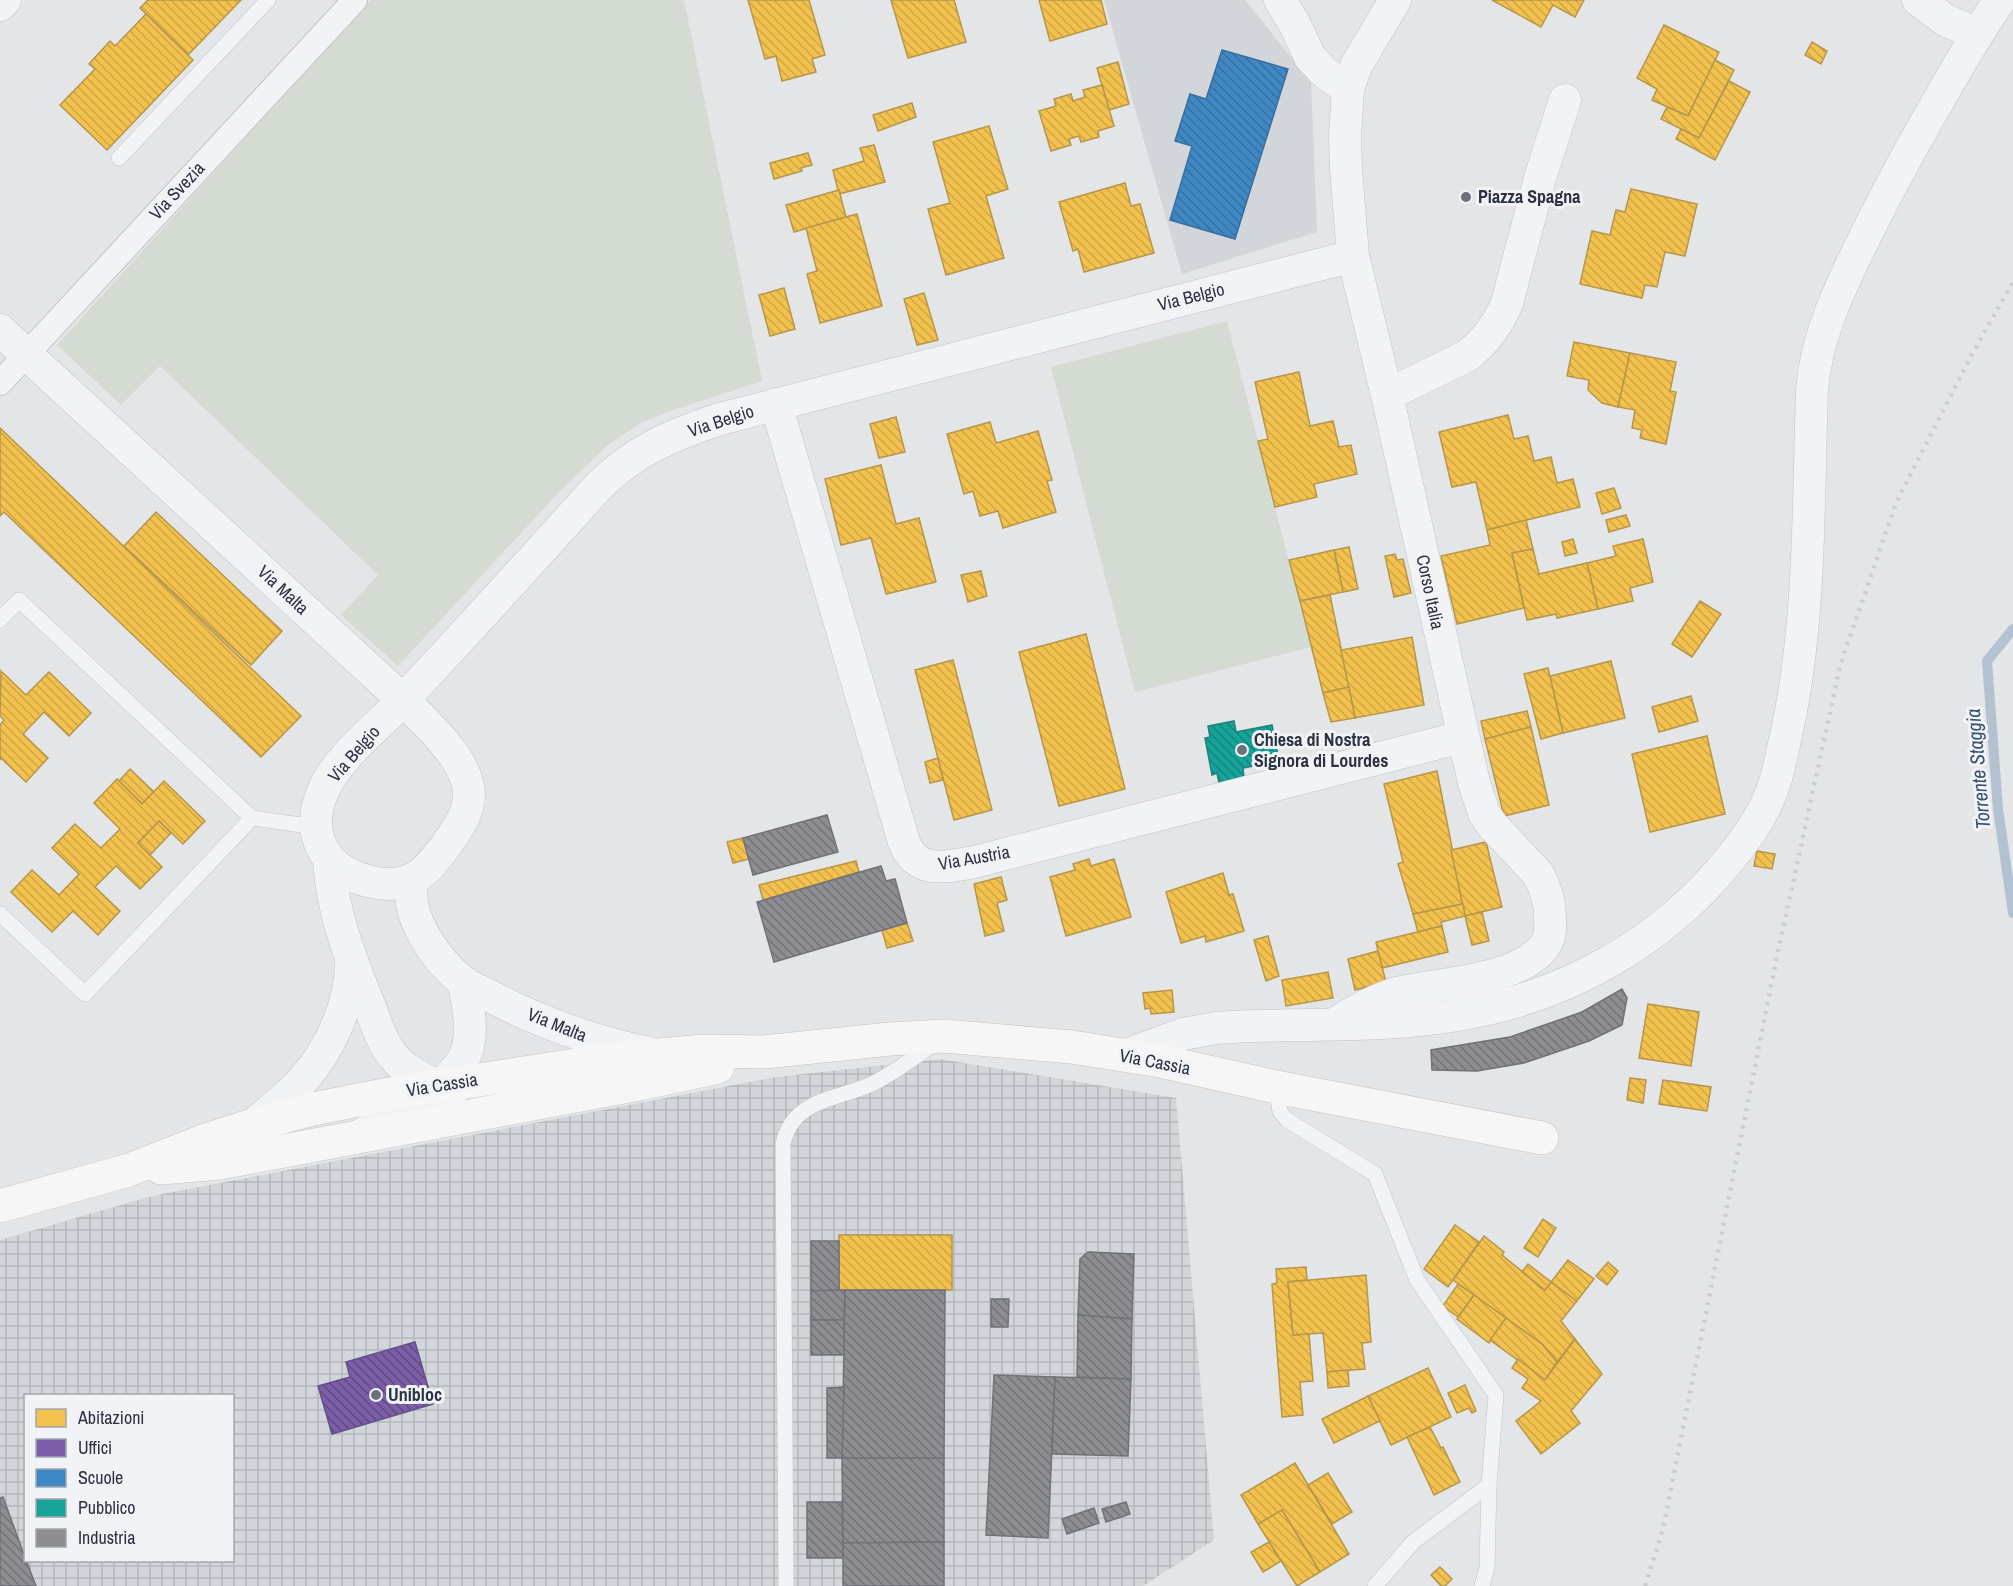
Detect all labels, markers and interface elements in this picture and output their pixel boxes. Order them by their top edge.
street label: Via Svezia [143,156,210,225]
place label: Piazza Spagna [1478,184,1581,209]
marker: Piazza Spagna [1459,190,1473,204]
street label: Via Belgio [1155,276,1227,317]
street label: Via Belgio [685,398,757,443]
street label: Corso Italia [1410,552,1451,631]
street label: Via Malta [252,559,315,620]
water label: Torrente Staggia [1959,708,1996,830]
street label: Via Belgio [322,720,385,787]
place label: Chiesa di Nostra Signora di Lourdes [1254,727,1389,773]
marker: Chiesa di Nostra Signora di Lourdes [1235,743,1249,757]
street label: Via Austria [936,839,1012,876]
street label: Via Malta [524,1001,591,1048]
street label: Via Cassia [1117,1042,1193,1081]
street label: Via Cassia [404,1067,479,1102]
place label: Unibloc [388,1382,442,1407]
marker: Unibloc [369,1388,383,1402]
legend [24,1394,234,1562]
text: Abitazioni [77,1405,144,1430]
text: Uffici [78,1435,112,1460]
text: Scuole [78,1465,123,1490]
text: Pubblico [78,1495,135,1520]
text: Industria [78,1525,135,1550]

